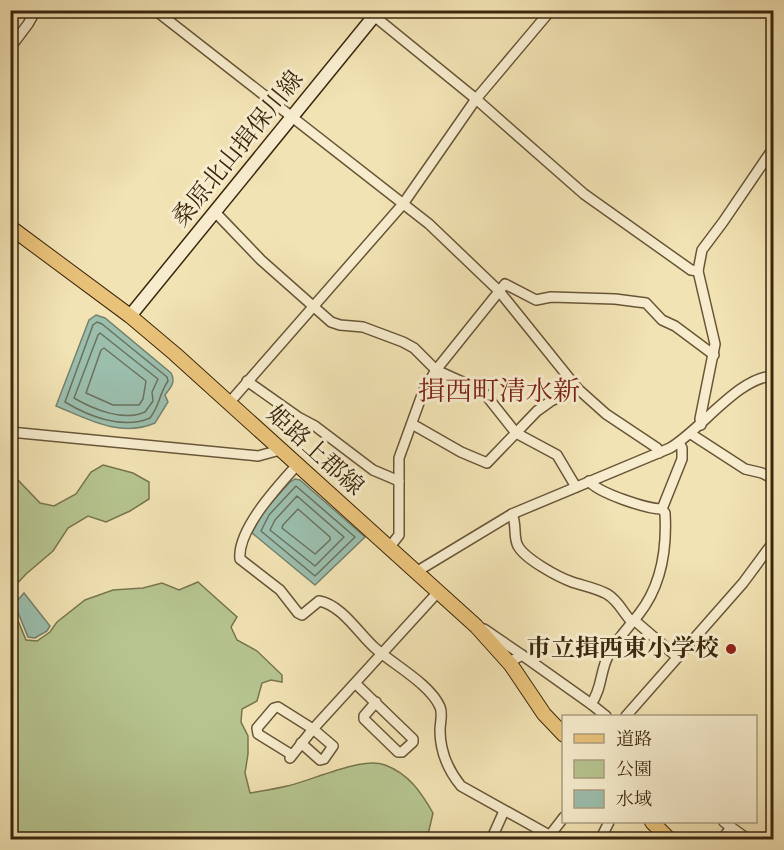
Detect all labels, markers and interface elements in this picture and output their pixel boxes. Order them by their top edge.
street label: 桑原北山揖保川線 [166,65,310,233]
district label: 揖西町清水新 [418,375,580,409]
street label: 姫路上郡線 [260,400,370,502]
place label: 市立揖西東小学校 [527,634,719,664]
marker: 市立揖西東小学校 [724,642,738,656]
legend [562,715,757,823]
text: 道路 [616,729,652,751]
text: 公園 [616,759,652,781]
text: 水域 [616,789,652,811]

